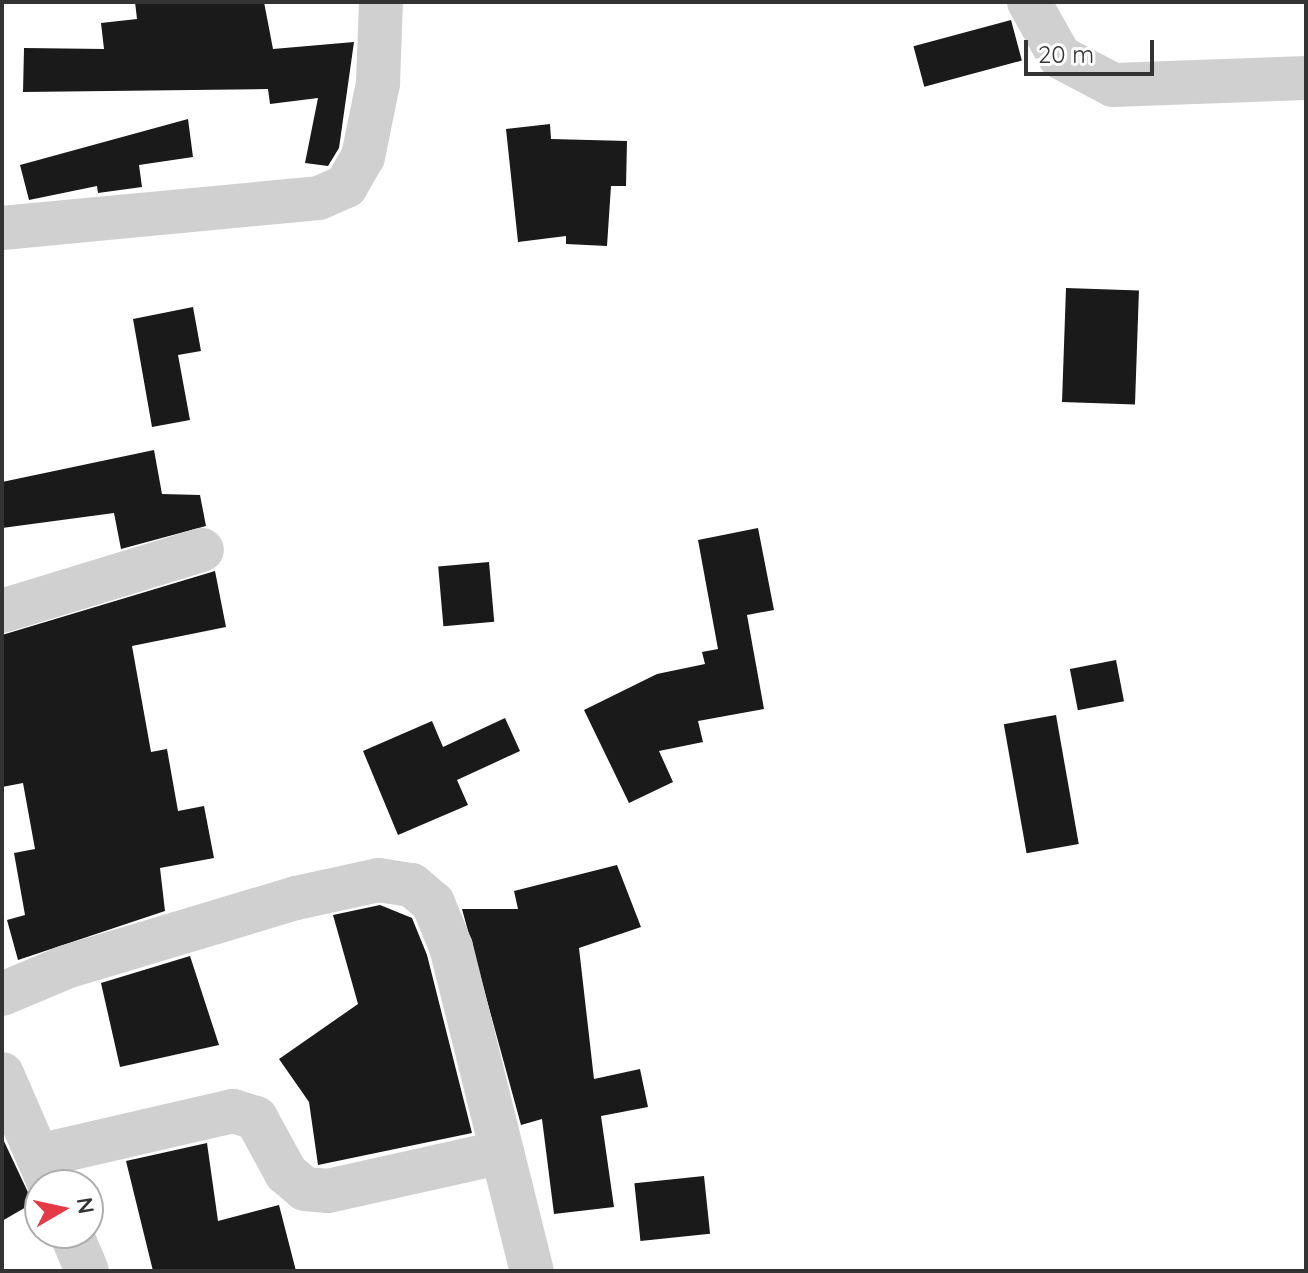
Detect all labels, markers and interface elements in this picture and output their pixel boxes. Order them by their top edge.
scale bar [1028,24,1158,74]
text: 20 m [1038,39,1094,69]
north arrow [24,1169,104,1249]
text: N [71,1195,101,1216]

